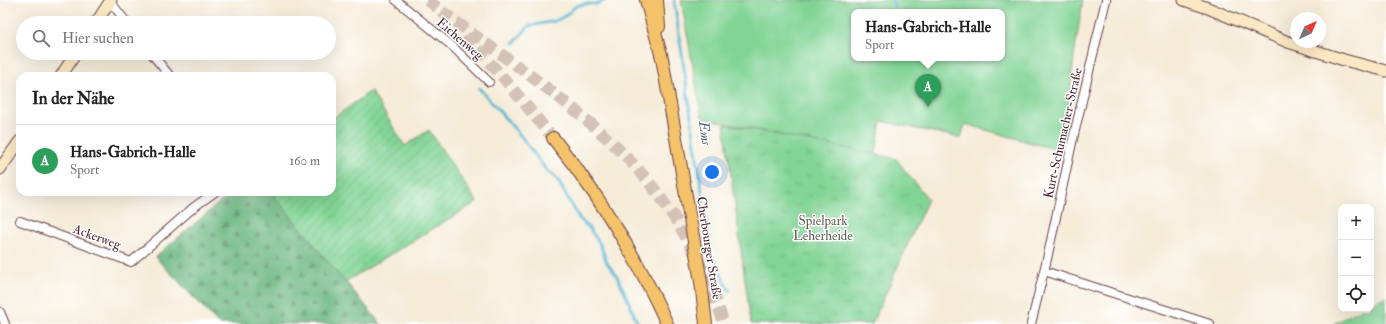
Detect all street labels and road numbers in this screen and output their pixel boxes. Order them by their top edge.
street label: Eichenweg [433,14,487,64]
street label: Kurt-Schumacher-Straße [1040,66,1086,200]
street label: Cherbourger Straße [693,195,725,301]
street label: Ackerweg [70,221,124,253]

